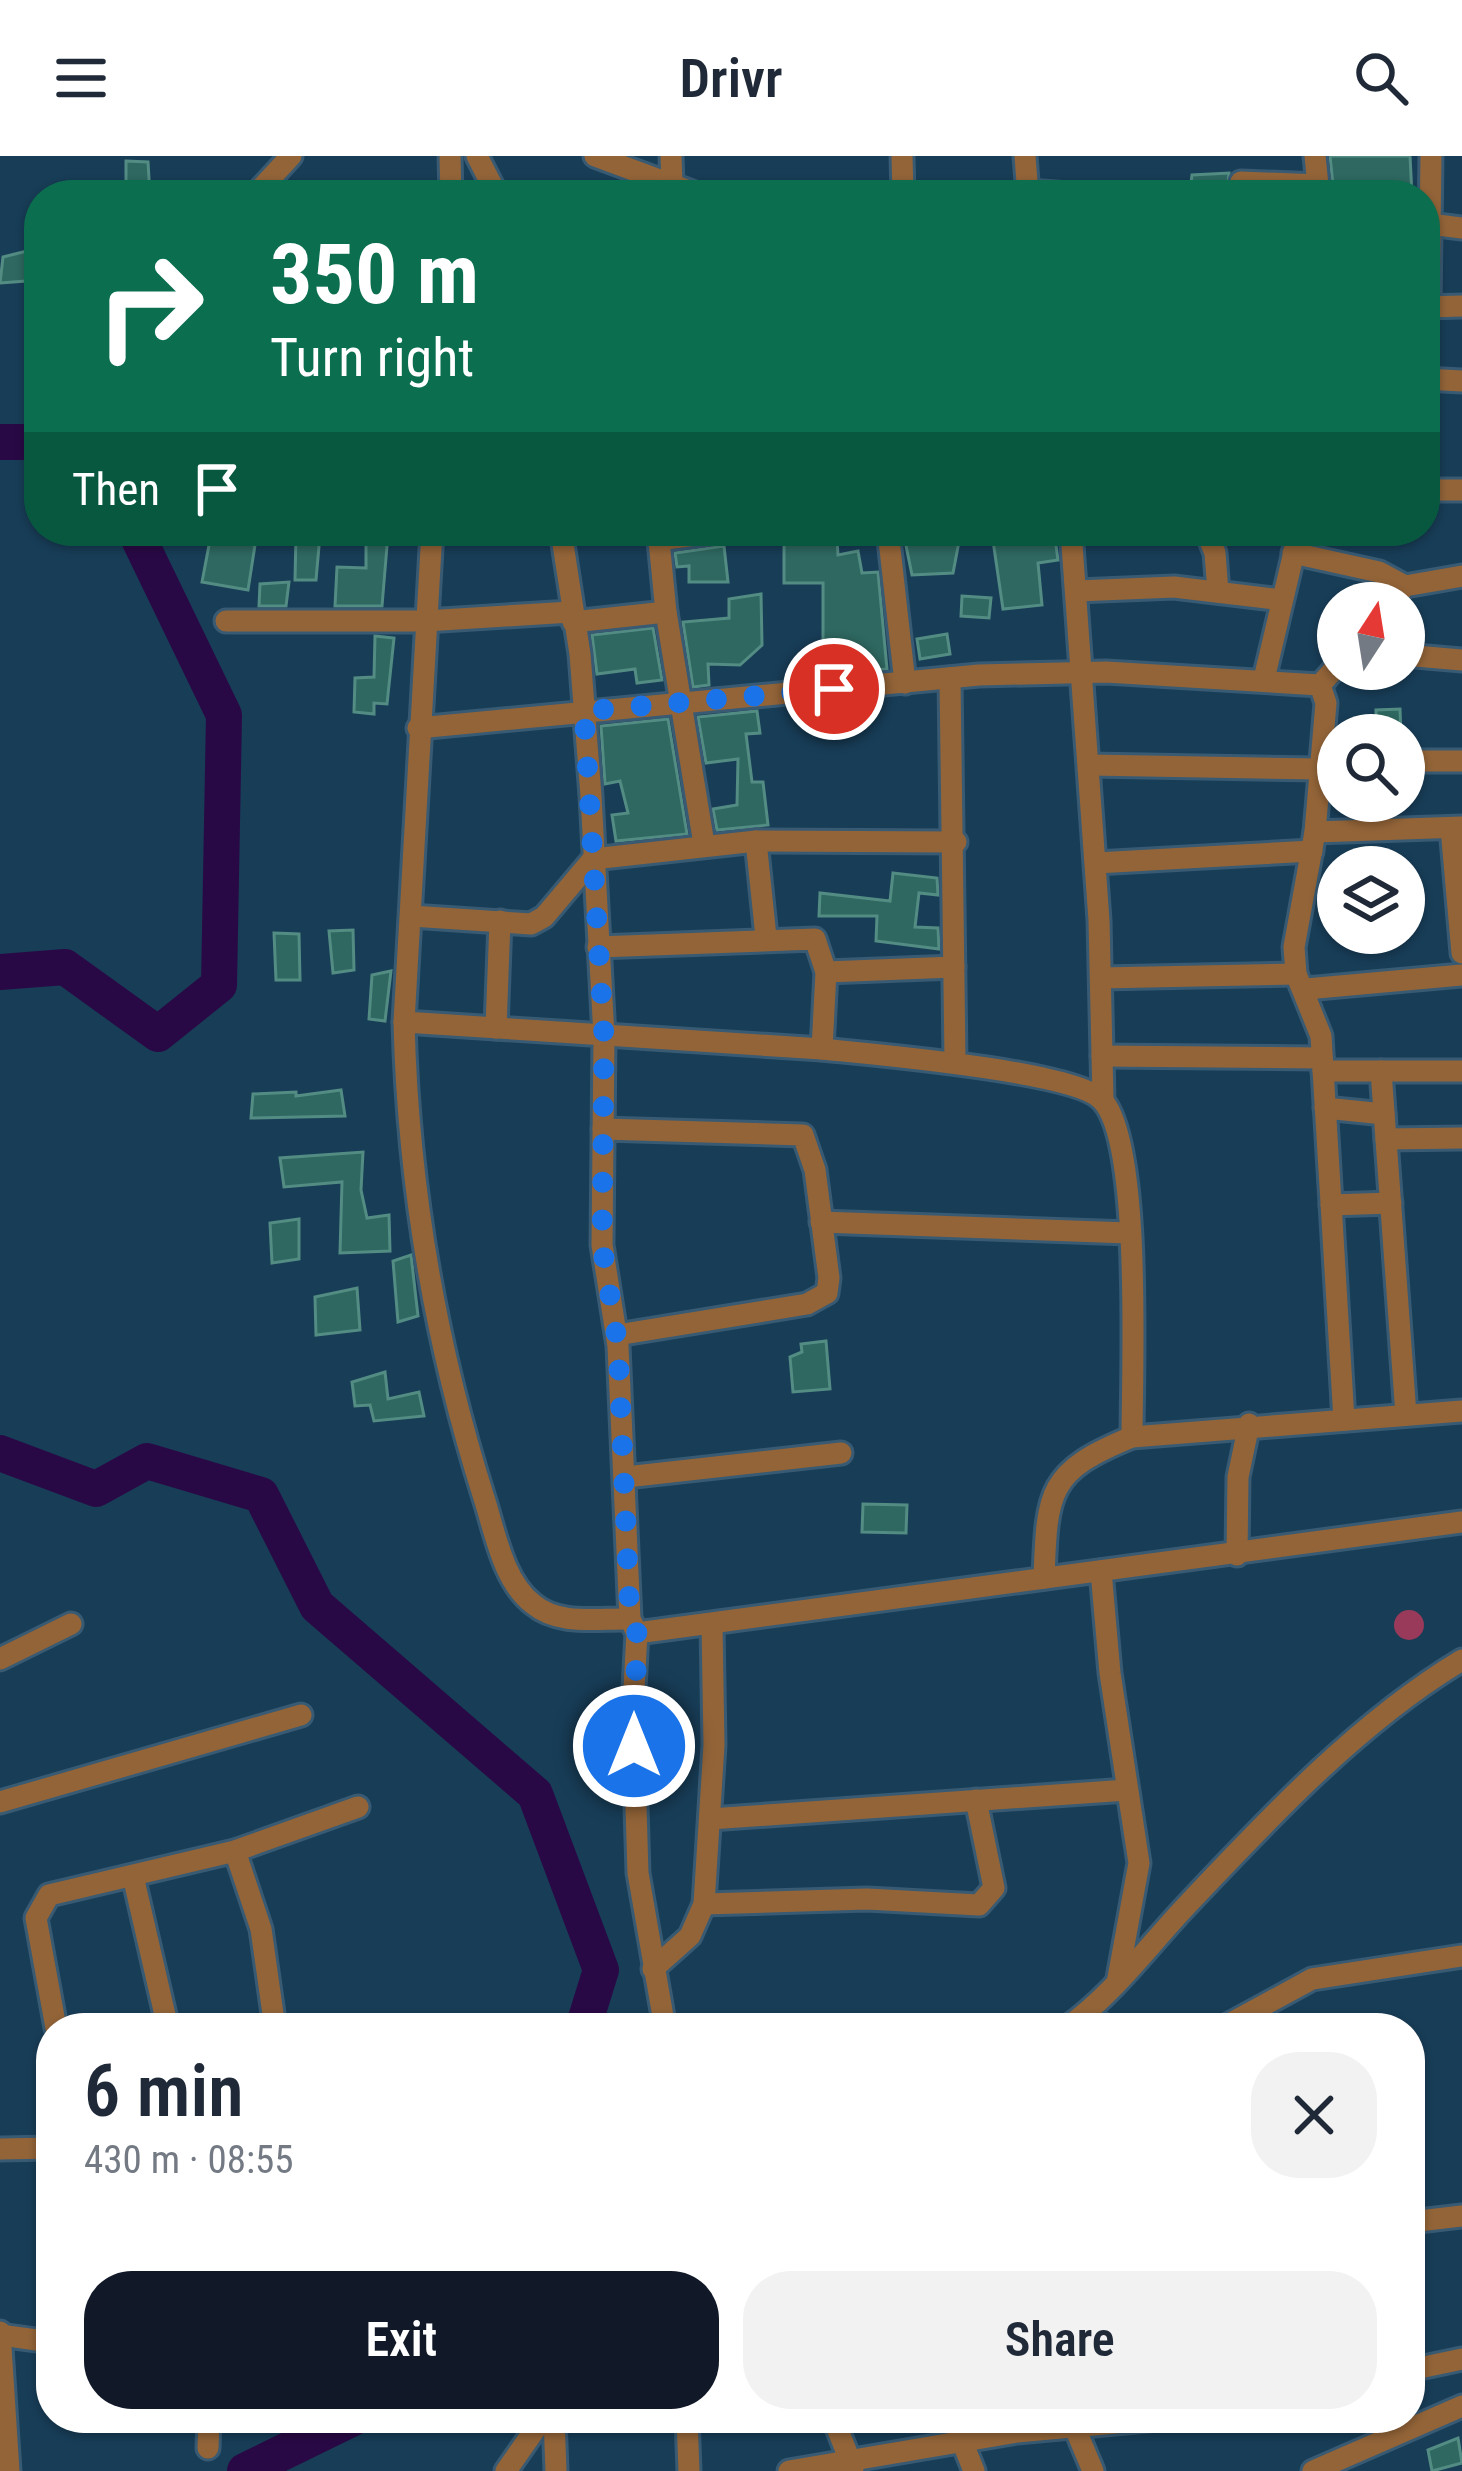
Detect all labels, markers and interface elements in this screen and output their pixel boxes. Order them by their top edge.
icon: menu [48,45,114,111]
icon: search [1348,45,1414,111]
text: Drivr [680,47,782,110]
text: 350 m [270,225,479,324]
icon: right [72,228,228,384]
text: Turn right [270,326,474,389]
icon: arrive [184,456,250,522]
text: Then [72,463,160,516]
north arrow [1317,582,1425,690]
map controls [1317,582,1425,954]
pin [783,638,885,740]
icon: arrive [801,656,867,722]
button: search [1317,714,1425,822]
button: layers [1317,846,1425,954]
position arrow [571,1683,697,1809]
text: 6 min [84,2049,243,2134]
button: close [1251,2052,1377,2178]
text: 430 m · 08:55 [84,2137,294,2183]
button: Exit [84,2271,719,2409]
button: Share [743,2271,1377,2409]

